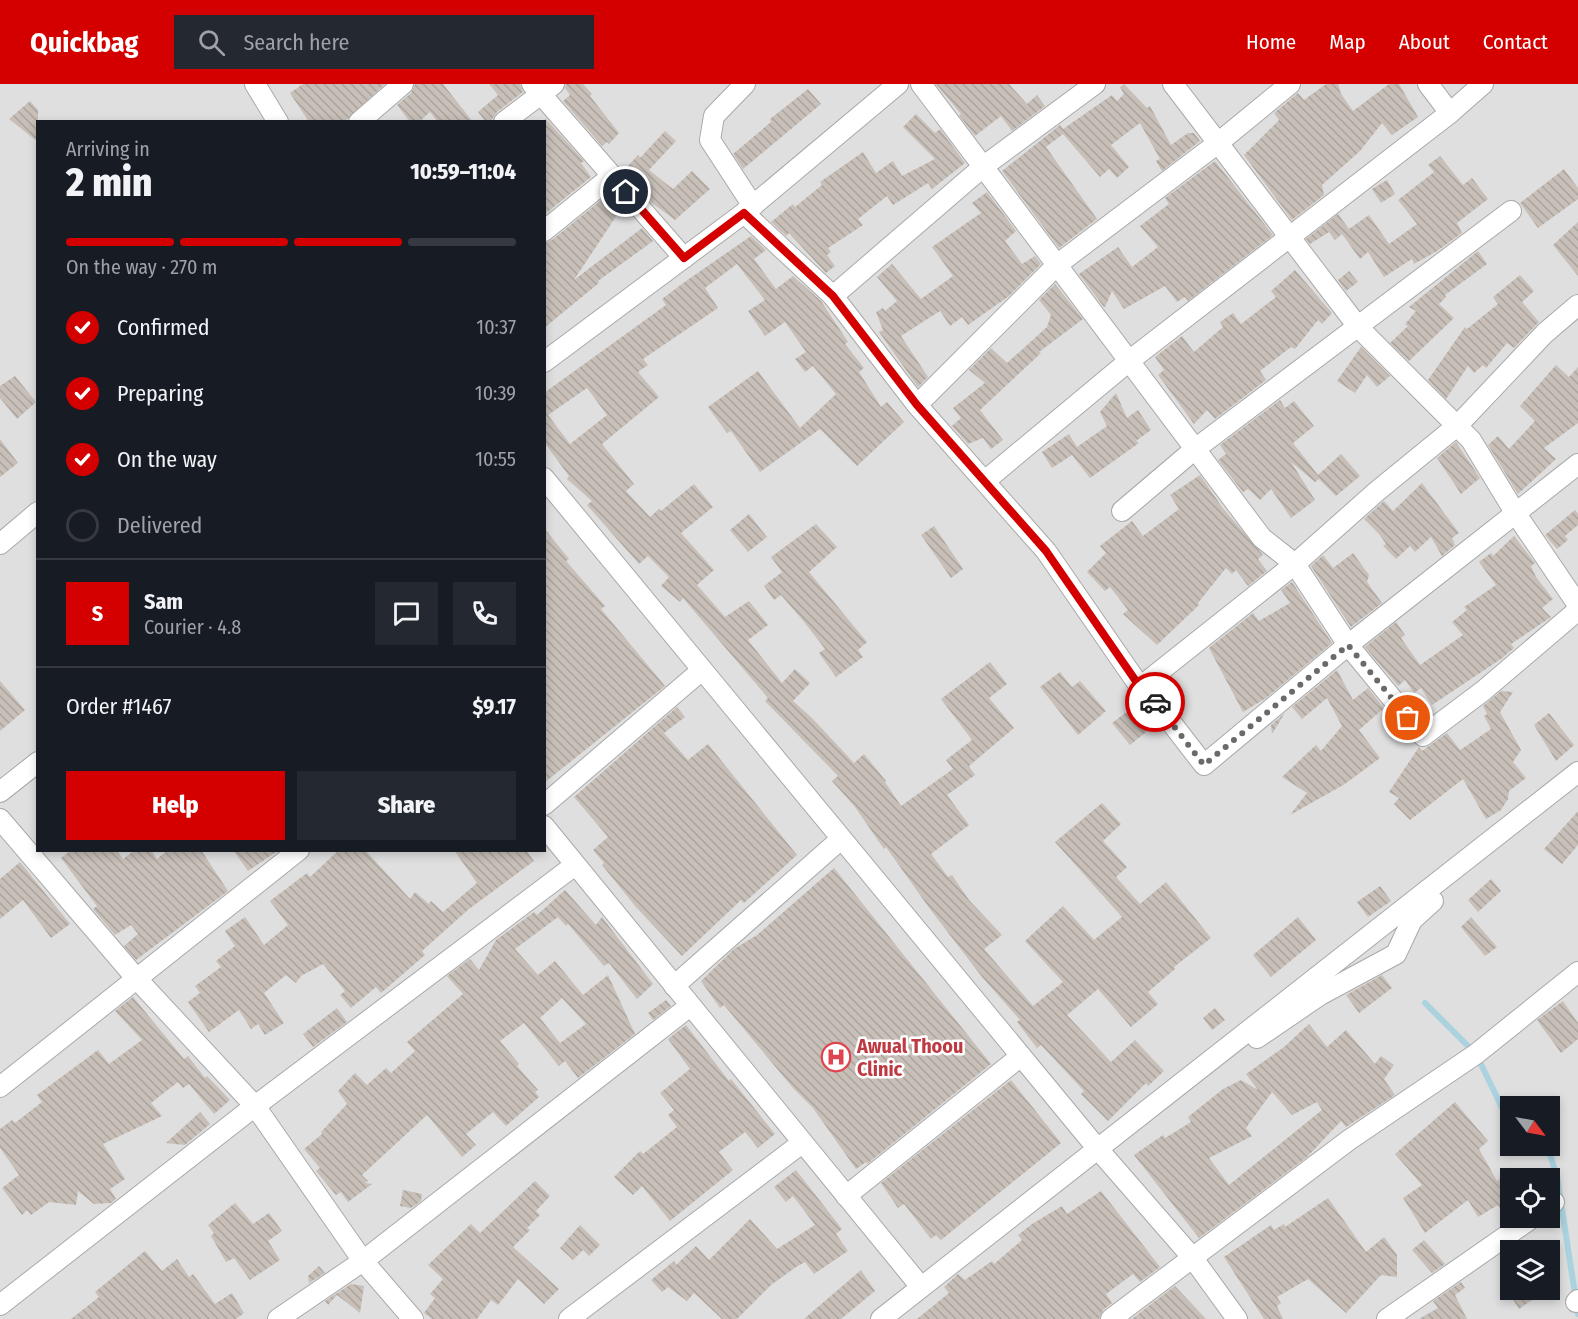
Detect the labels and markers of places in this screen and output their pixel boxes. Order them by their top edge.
pin [600,166,651,217]
pin [1382,692,1433,743]
place label: Awual Thoou Clinic [856,1034,963,1081]
hospital icon: Awual Thoou Clinic [820,1041,852,1073]

